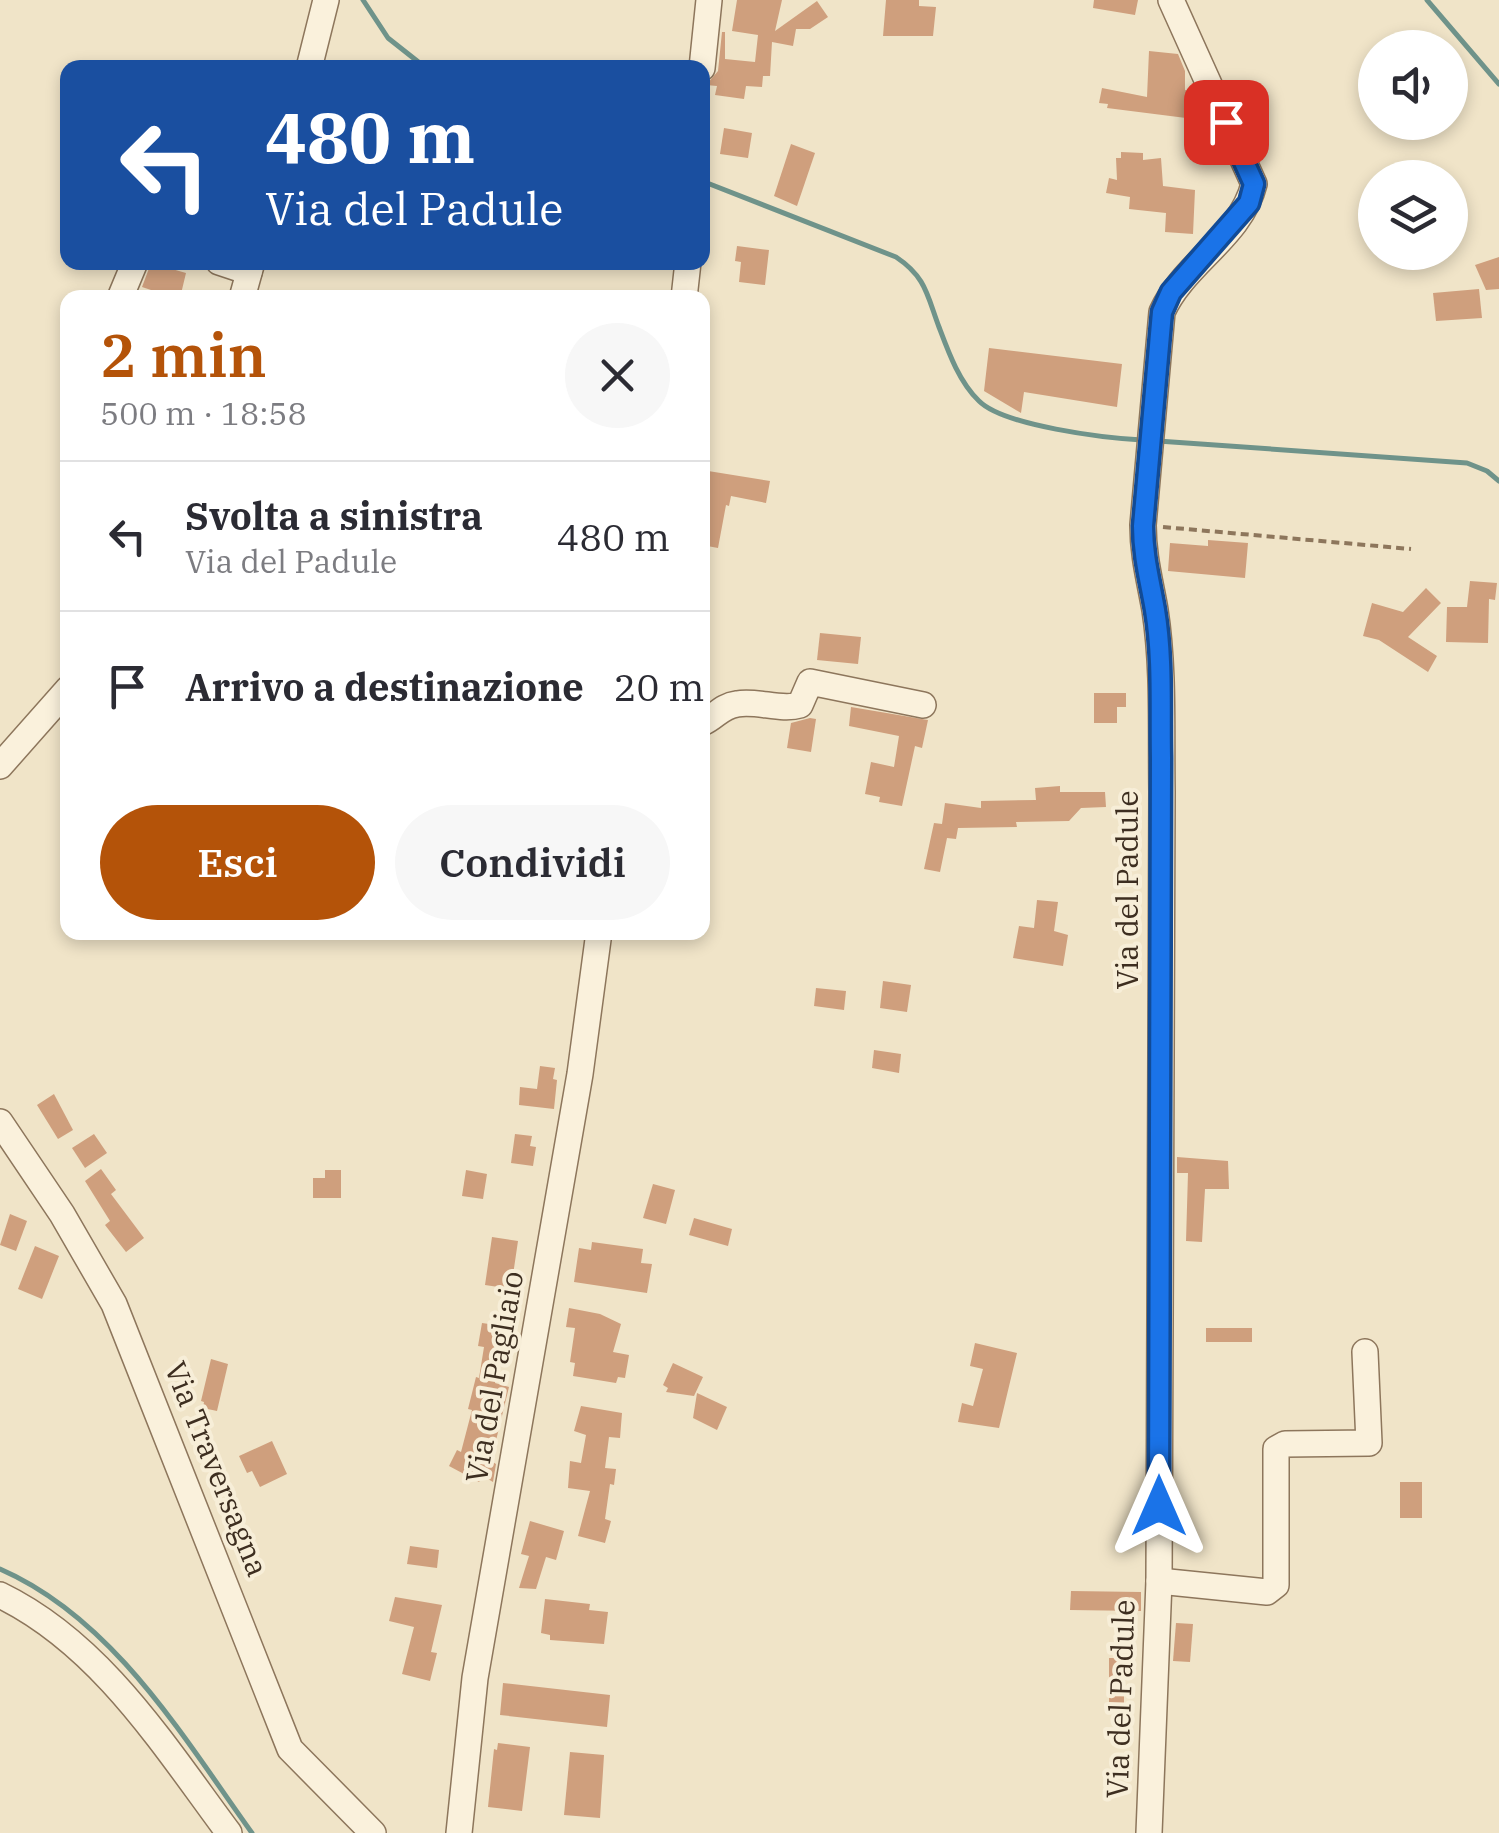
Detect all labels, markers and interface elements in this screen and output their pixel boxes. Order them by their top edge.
map controls [1358,30,1468,270]
button: sound [1358,30,1468,140]
pin [1184,80,1269,165]
text: 480 m [265,91,475,182]
icon: arrive [1199,95,1254,150]
icon: left [100,100,230,230]
button: layers [1358,160,1468,270]
text: Via del Padule [265,179,563,237]
text: 2 min [100,315,267,394]
button: close [565,323,670,428]
text: 500 m · 18:58 [100,392,307,434]
text: Svolta a sinistra [185,491,483,540]
icon: left [100,509,155,564]
text: 480 m [557,512,670,561]
text: Via del Padule [185,540,397,582]
icon: arrive [100,659,155,714]
text: Arrivo a destinazione [185,662,584,711]
text: 20 m [614,662,704,711]
street label: Via del Padule [1107,791,1146,989]
button: Esci [100,805,375,920]
button: Condividi [395,805,670,920]
street label: Via del Pagliaio [456,1268,531,1486]
street label: Via Traversagna [157,1355,278,1582]
position arrow [1107,1454,1211,1558]
street label: Via del Padule [1097,1599,1142,1799]

